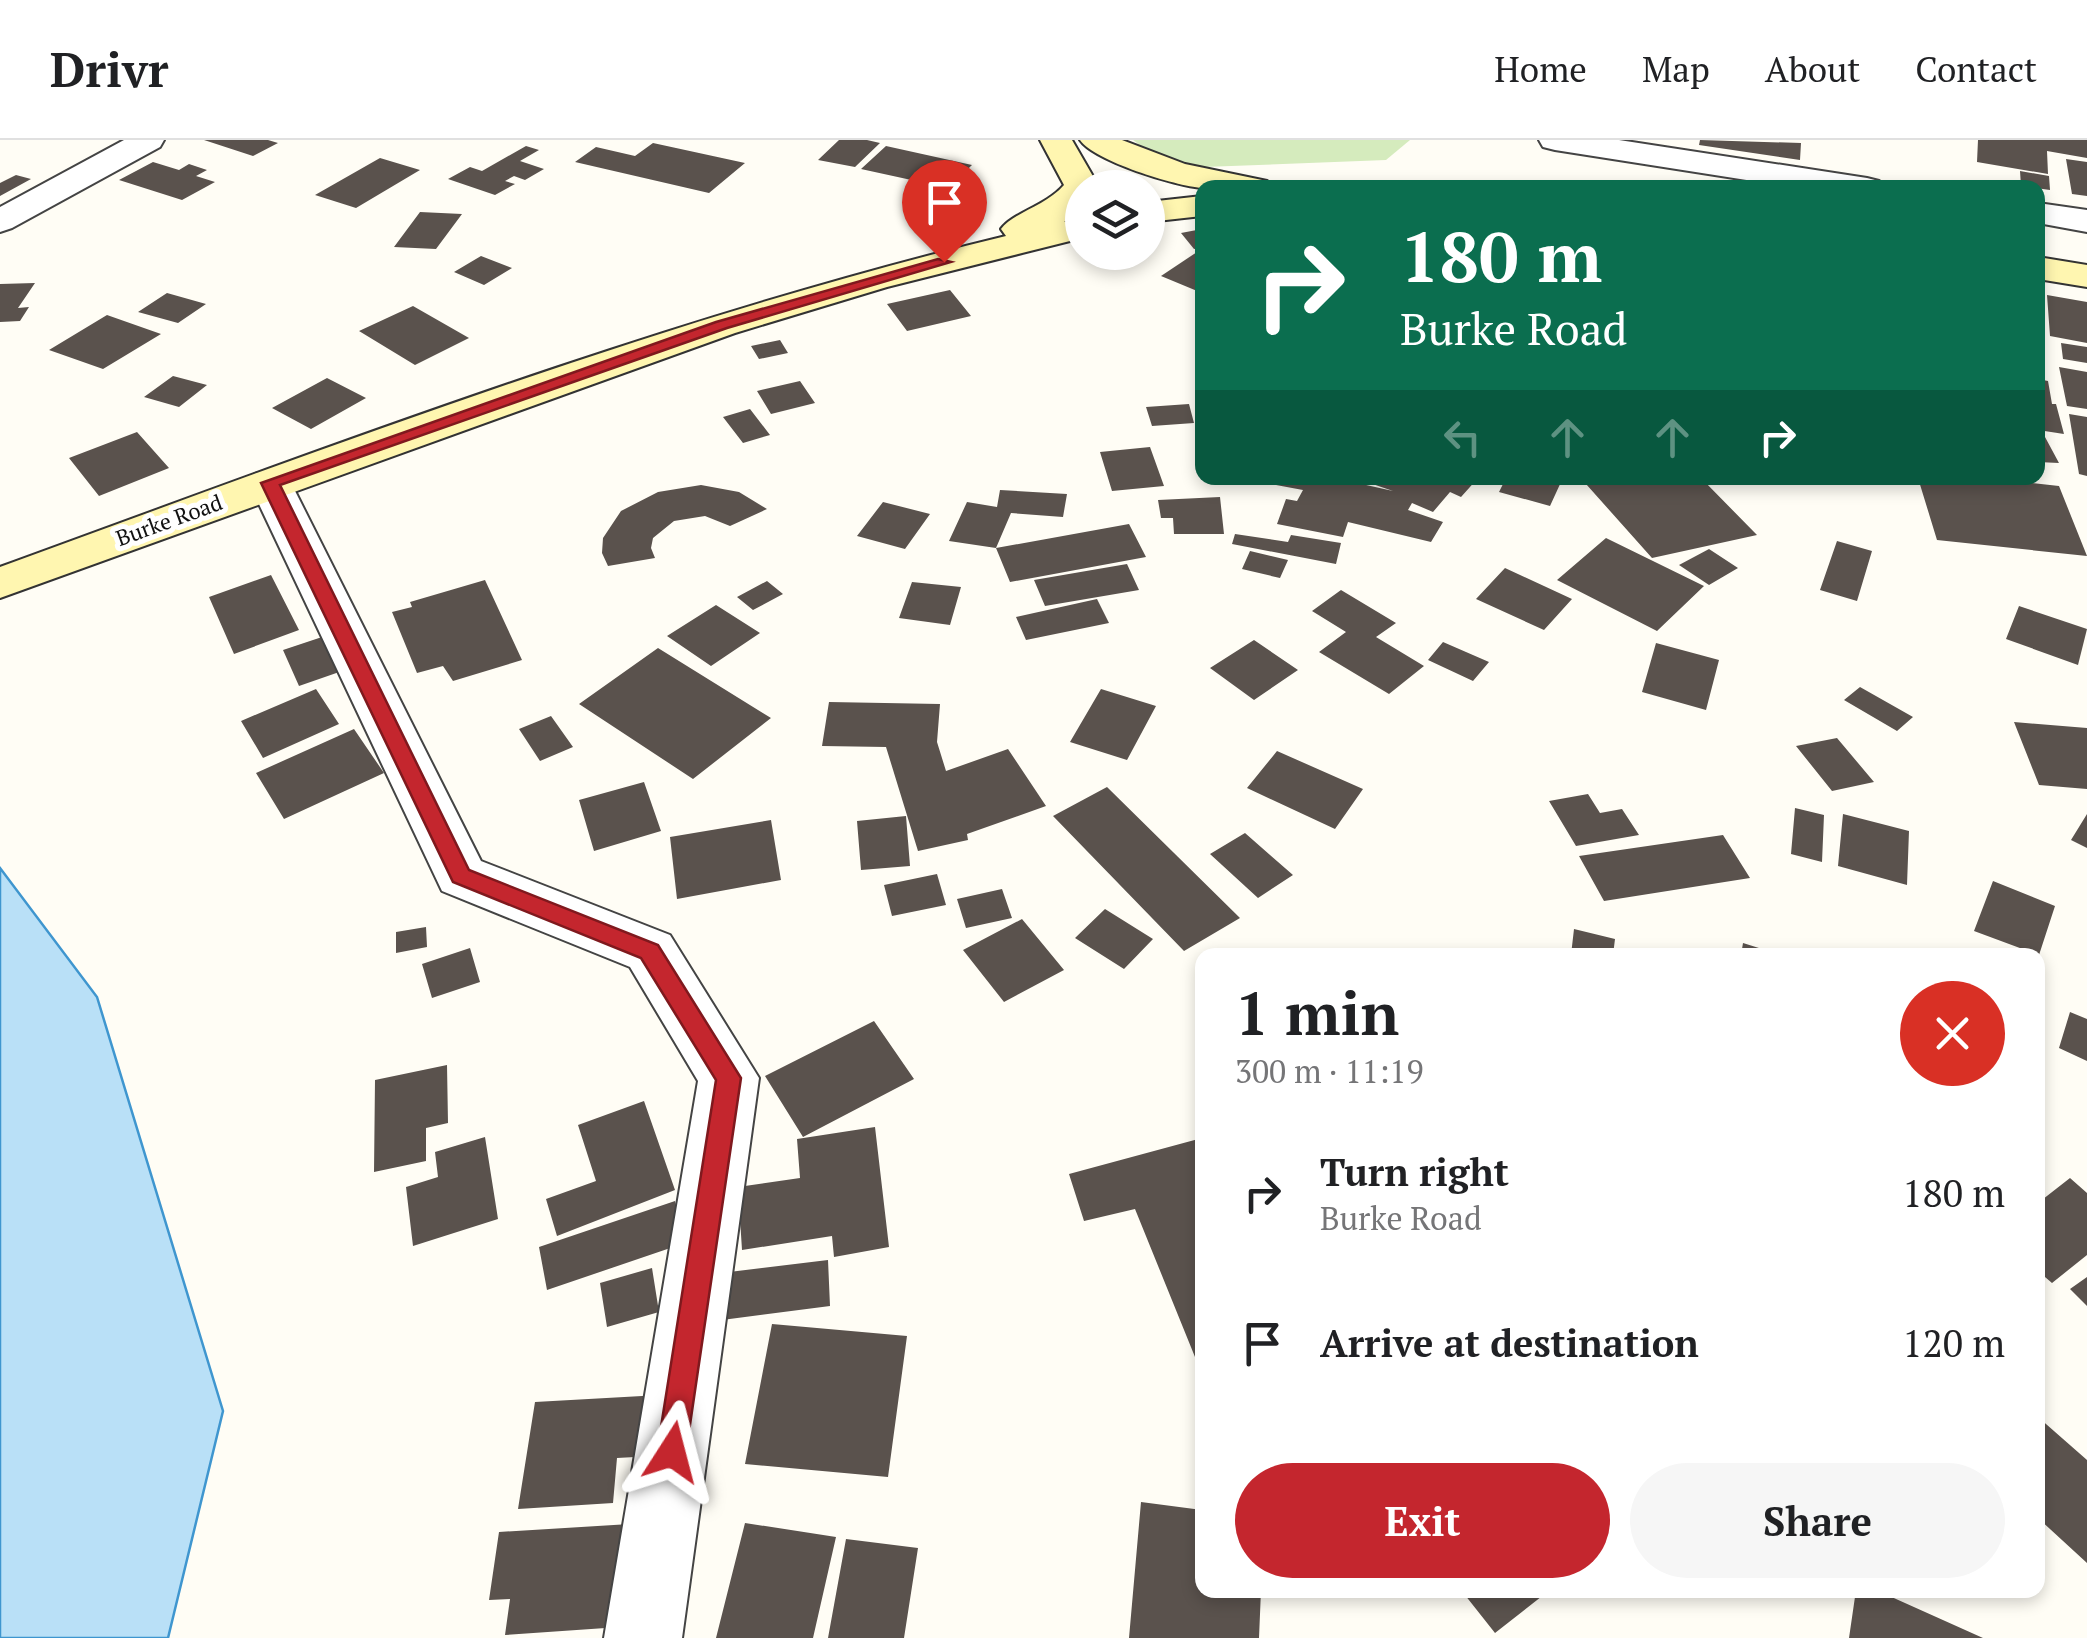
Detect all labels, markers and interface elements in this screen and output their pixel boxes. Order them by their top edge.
text: Drivr [50,37,169,101]
text: Home [1494,46,1587,92]
text: Map [1642,46,1710,92]
text: About [1765,46,1860,92]
text: Contact [1915,46,2037,92]
pin [902,160,987,263]
map controls [1065,170,1165,270]
button: layers [1065,170,1165,270]
icon: arrive [917,175,972,230]
text: 180 m [1400,209,1602,302]
icon: right [1235,220,1365,350]
text: Burke Road [1400,298,1627,358]
icon: left [1435,410,1490,465]
icon: ahead [1540,410,1595,465]
icon: ahead [1645,410,1700,465]
icon: right [1750,410,1805,465]
street label: Burke Road [112,487,226,552]
text: 1 min [1235,973,1399,1052]
button: close [1900,981,2005,1086]
text: 300 m · 11:19 [1235,1050,1423,1092]
text: Turn right [1320,1147,1509,1197]
icon: right [1235,1166,1290,1221]
text: 180 m [1902,1168,2005,1218]
text: Burke Road [1320,1197,1482,1239]
icon: arrive [1235,1316,1290,1371]
text: Arrive at destination [1320,1318,1699,1368]
text: 120 m [1902,1318,2005,1368]
position arrow [620,1400,724,1504]
button: Exit [1235,1463,1610,1578]
button: Share [1630,1463,2005,1578]

